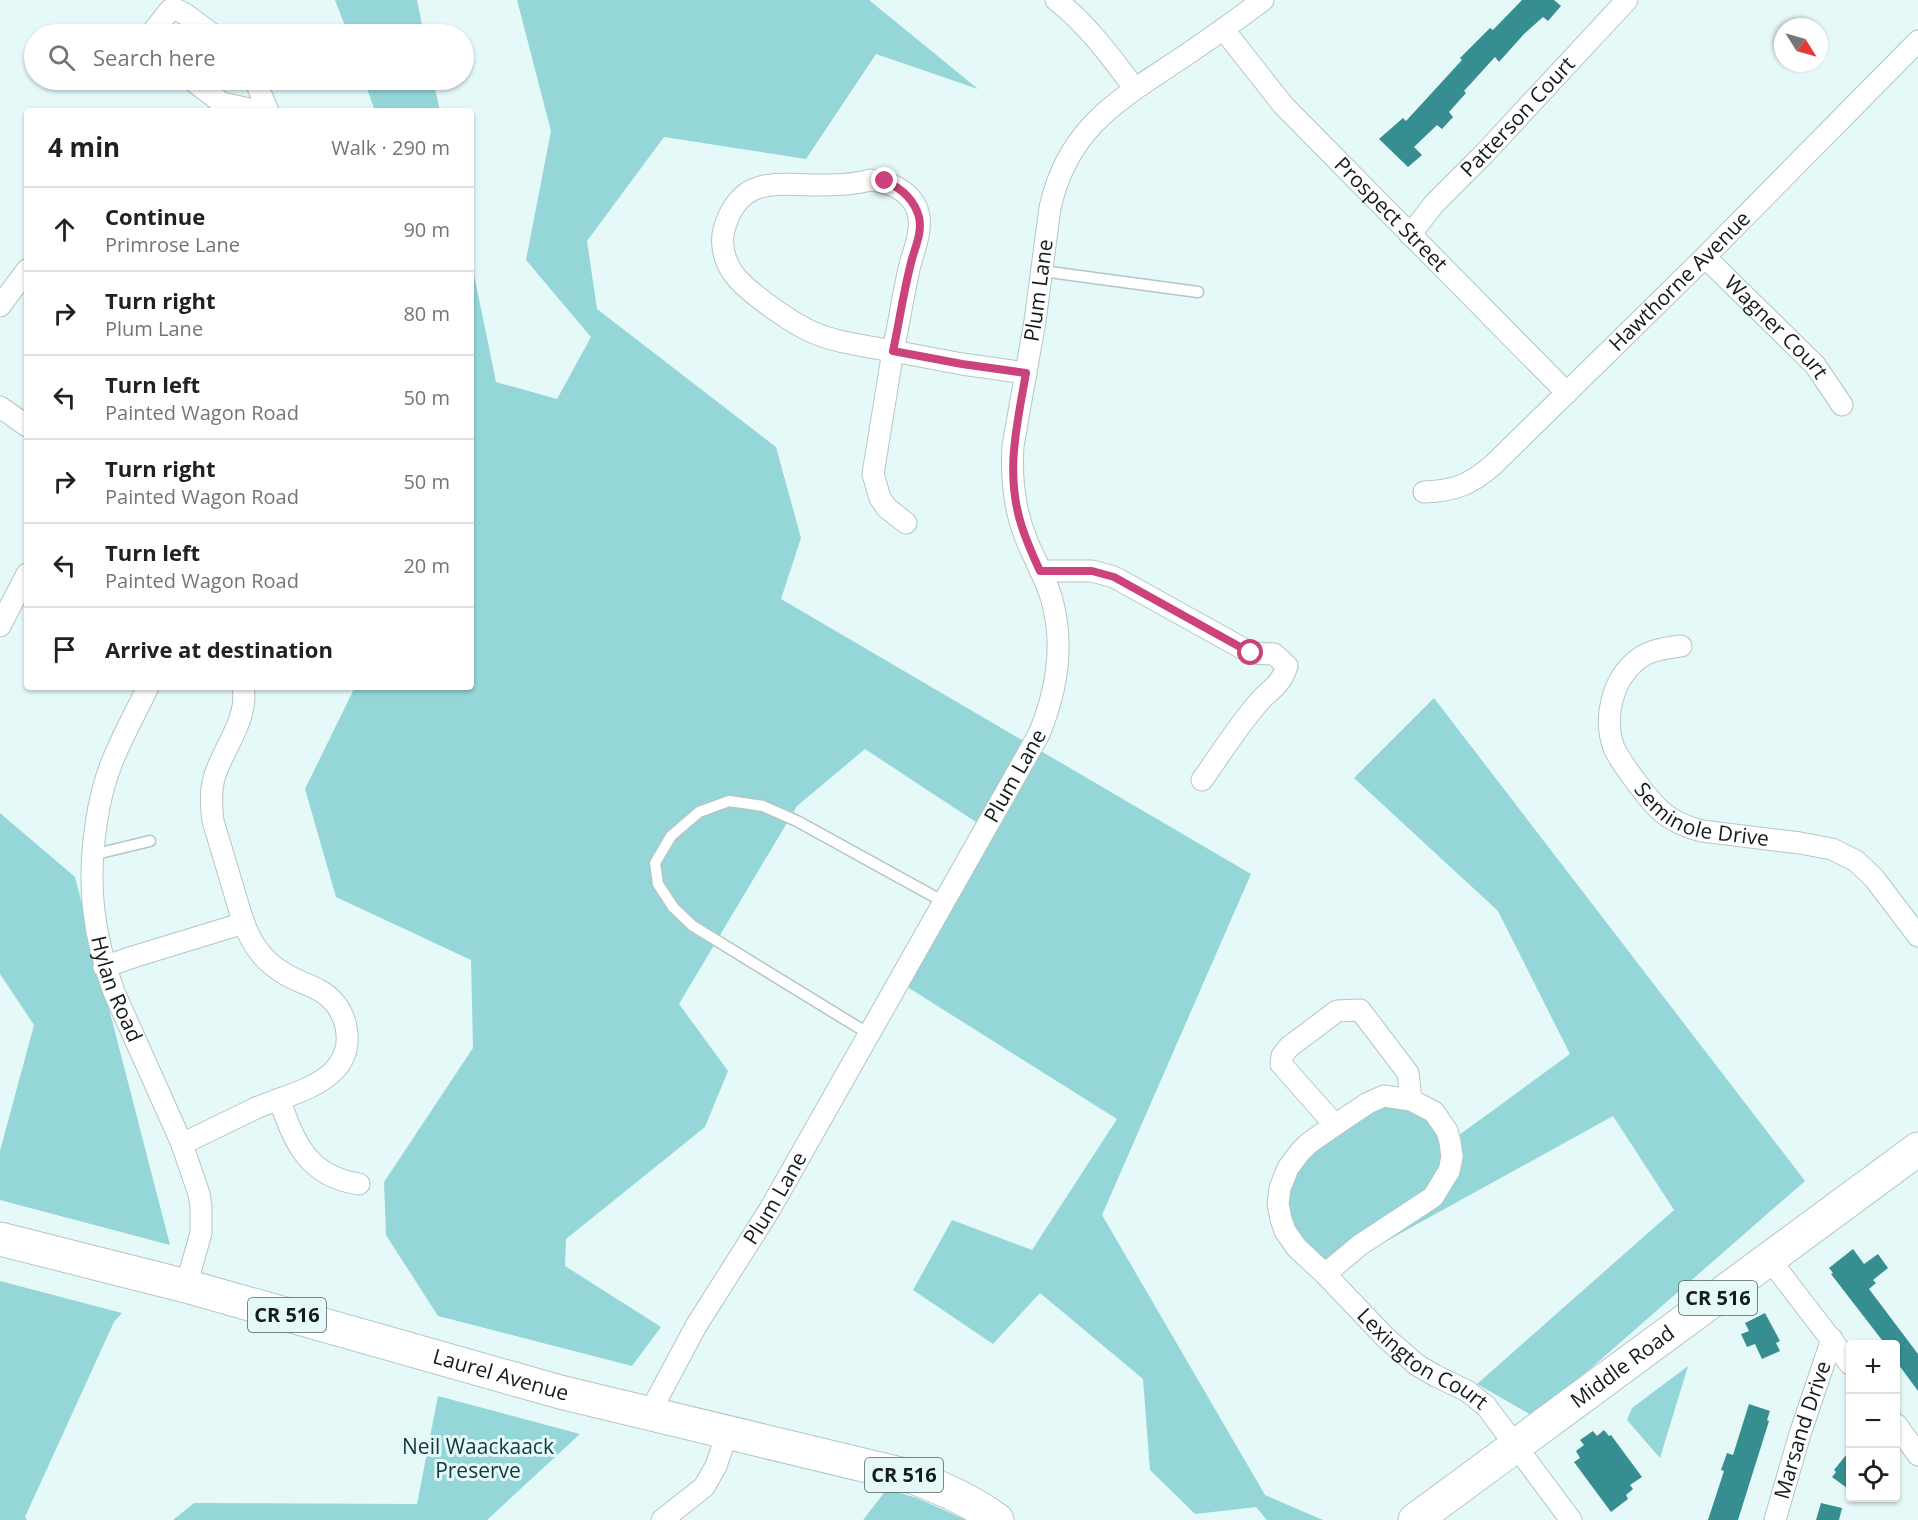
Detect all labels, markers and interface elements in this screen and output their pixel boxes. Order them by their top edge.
north arrow [1774,18,1828,72]
search box [24,24,474,90]
icon: search [45,41,78,74]
text: Search here [93,42,216,72]
street label: Patterson Court [1454,50,1581,183]
text: 4 min [48,129,120,165]
text: Walk · 290 m [331,134,450,161]
street label: Prospect Street [1329,150,1454,277]
route end [871,167,897,193]
text: Continue [105,201,205,231]
street label: Hawthorne Avenue [1602,204,1756,357]
icon: ahead [48,213,81,246]
text: 90 m [403,216,450,243]
text: Primrose Lane [105,231,240,258]
street label: Plum Lane [1017,237,1059,344]
street label: Wagner Court [1719,269,1835,384]
text: Turn right [105,285,216,315]
icon: right [48,297,81,330]
text: 80 m [403,300,450,327]
text: Plum Lane [105,315,203,342]
text: Turn left [105,369,200,399]
icon: left [48,381,81,414]
text: 50 m [403,384,450,411]
text: Painted Wagon Road [105,399,299,426]
text: Turn right [105,453,216,483]
icon: right [48,465,81,498]
text: 50 m [403,468,450,495]
text: Painted Wagon Road [105,483,299,510]
text: Turn left [105,537,200,567]
icon: left [48,549,81,582]
text: 20 m [403,552,450,579]
text: Painted Wagon Road [105,567,299,594]
icon: arrive [48,633,81,666]
text: Arrive at destination [105,634,333,664]
route start [1237,639,1263,665]
street label: Plum Lane [977,724,1052,827]
street label: Seminole Drive [1628,776,1771,852]
street label: Hylan Road [85,933,150,1046]
street label: Plum Lane [736,1146,813,1250]
road number: CR 516 [1679,1281,1757,1315]
road number: CR 516 [248,1298,326,1332]
street label: Lexington Court [1352,1301,1494,1415]
street label: Middle Road [1564,1318,1680,1414]
map controls [1846,1340,1900,1502]
button: + [1846,1340,1900,1394]
street label: Laurel Avenue [430,1342,572,1407]
street label: Marsand Drive [1767,1357,1837,1502]
button: − [1846,1394,1900,1448]
park label: Neil Waackaack Preserve [402,1432,554,1484]
button: locate [1846,1448,1900,1502]
road number: CR 516 [865,1458,943,1492]

